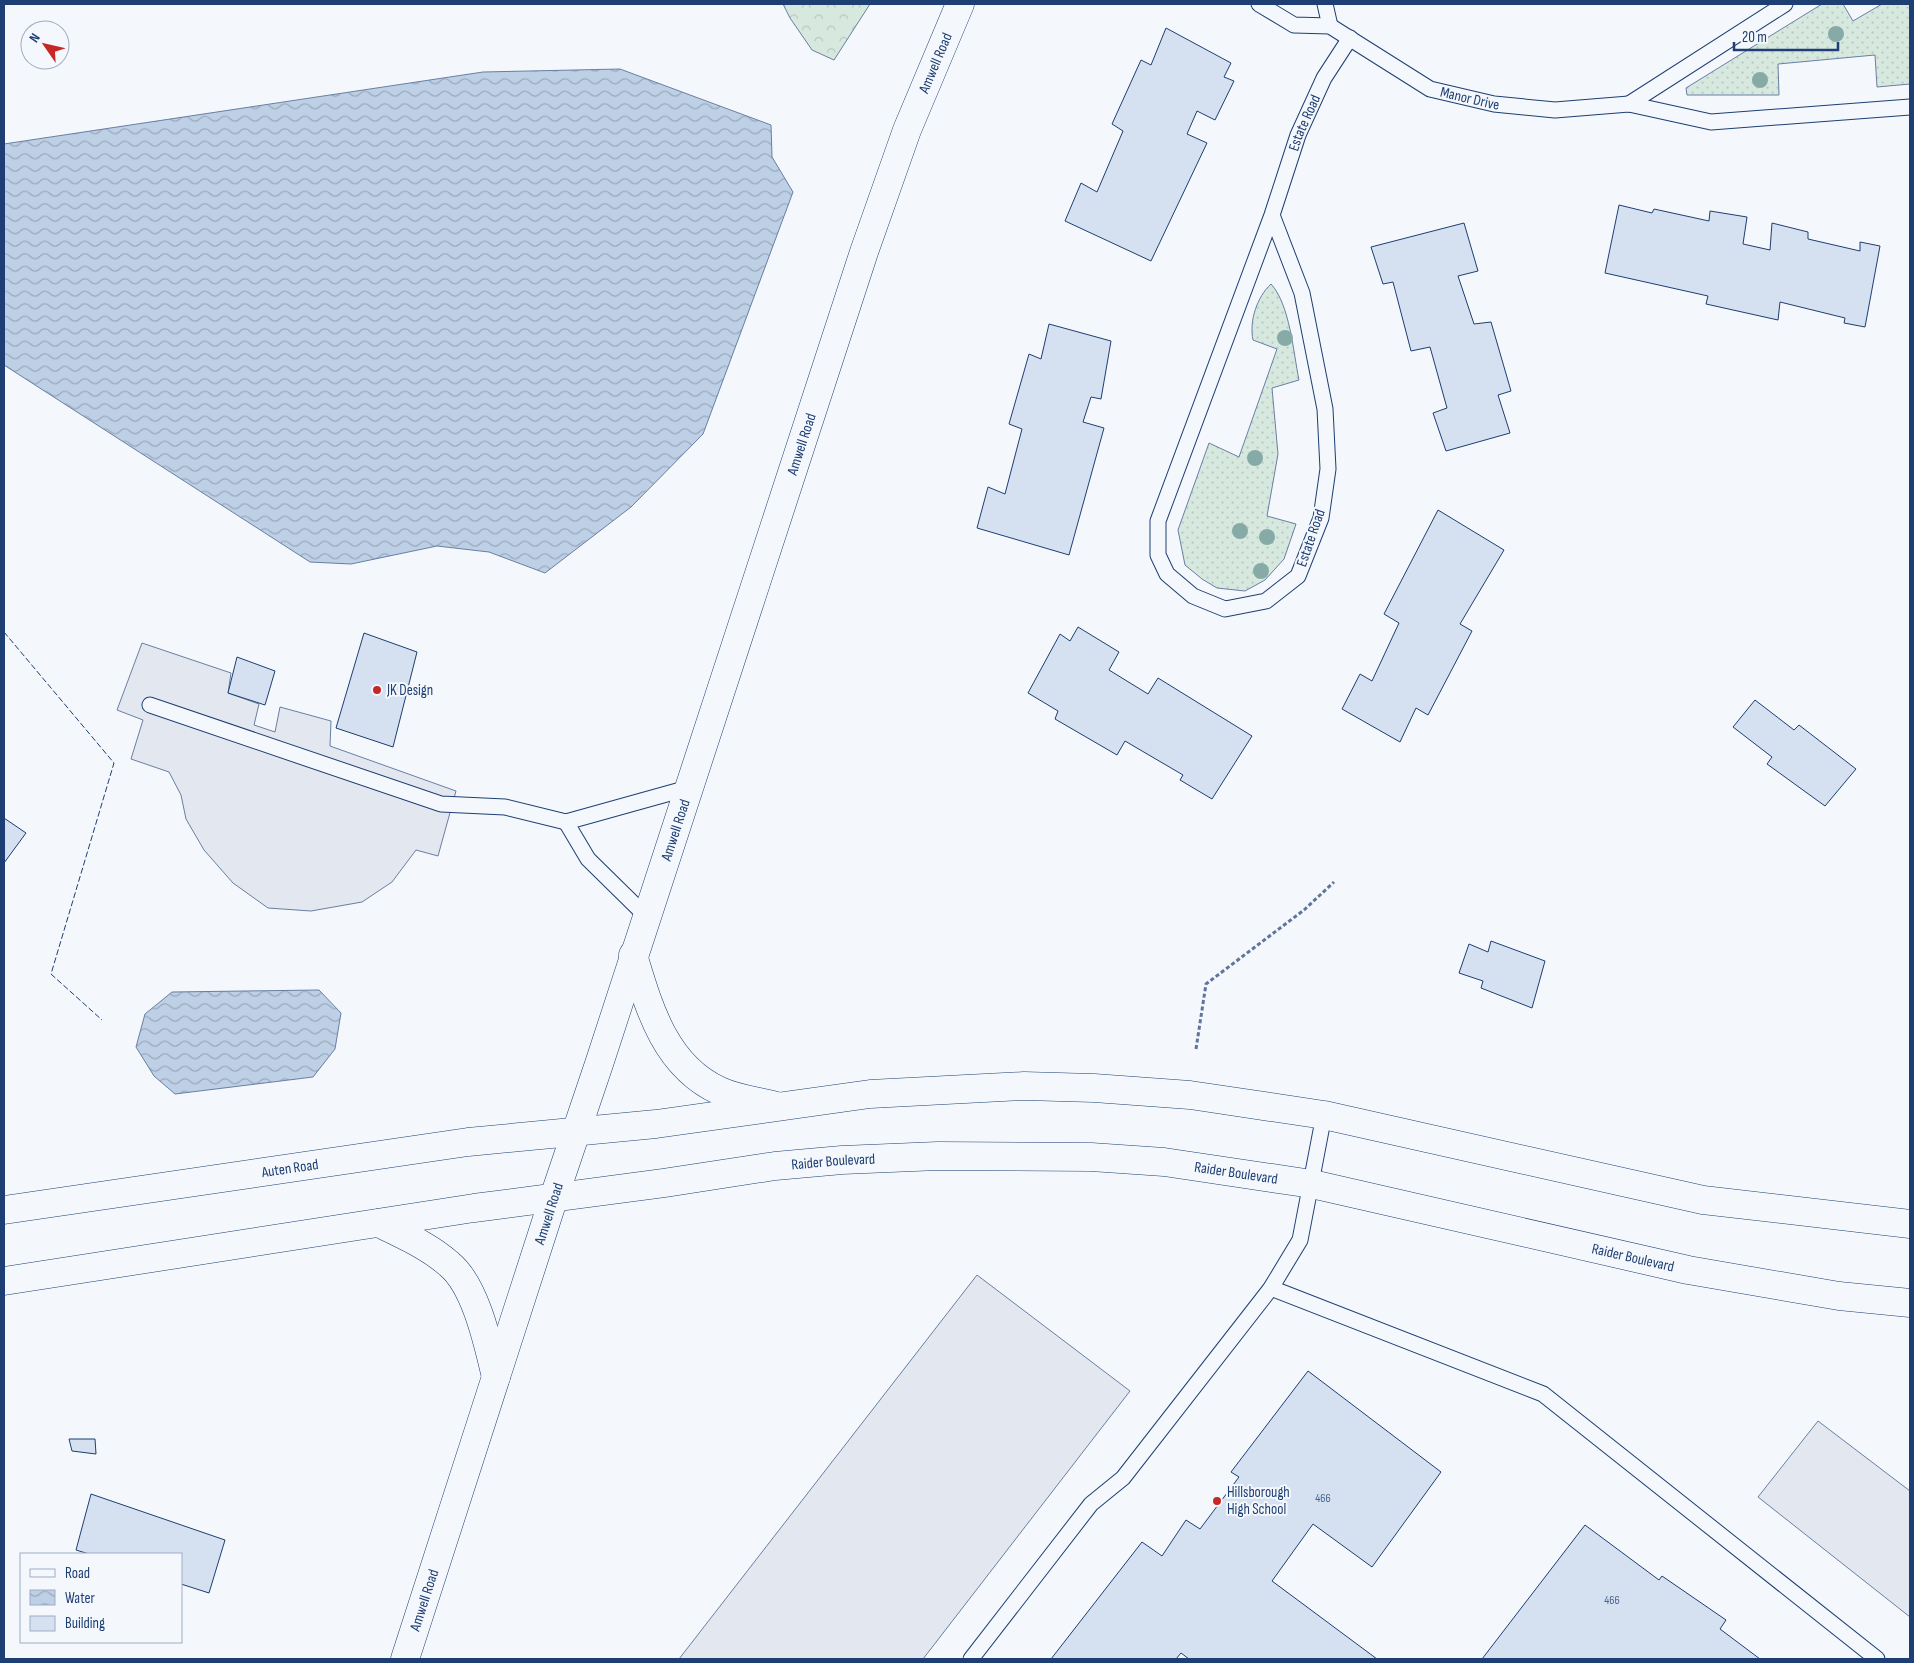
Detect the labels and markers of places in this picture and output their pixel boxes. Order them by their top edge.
place label: JK Design [386,681,433,700]
marker: JK Design [371,684,383,696]
place label: Hillsborough High School [1227,1483,1290,1519]
marker: Hillsborough High School [1211,1495,1223,1507]

